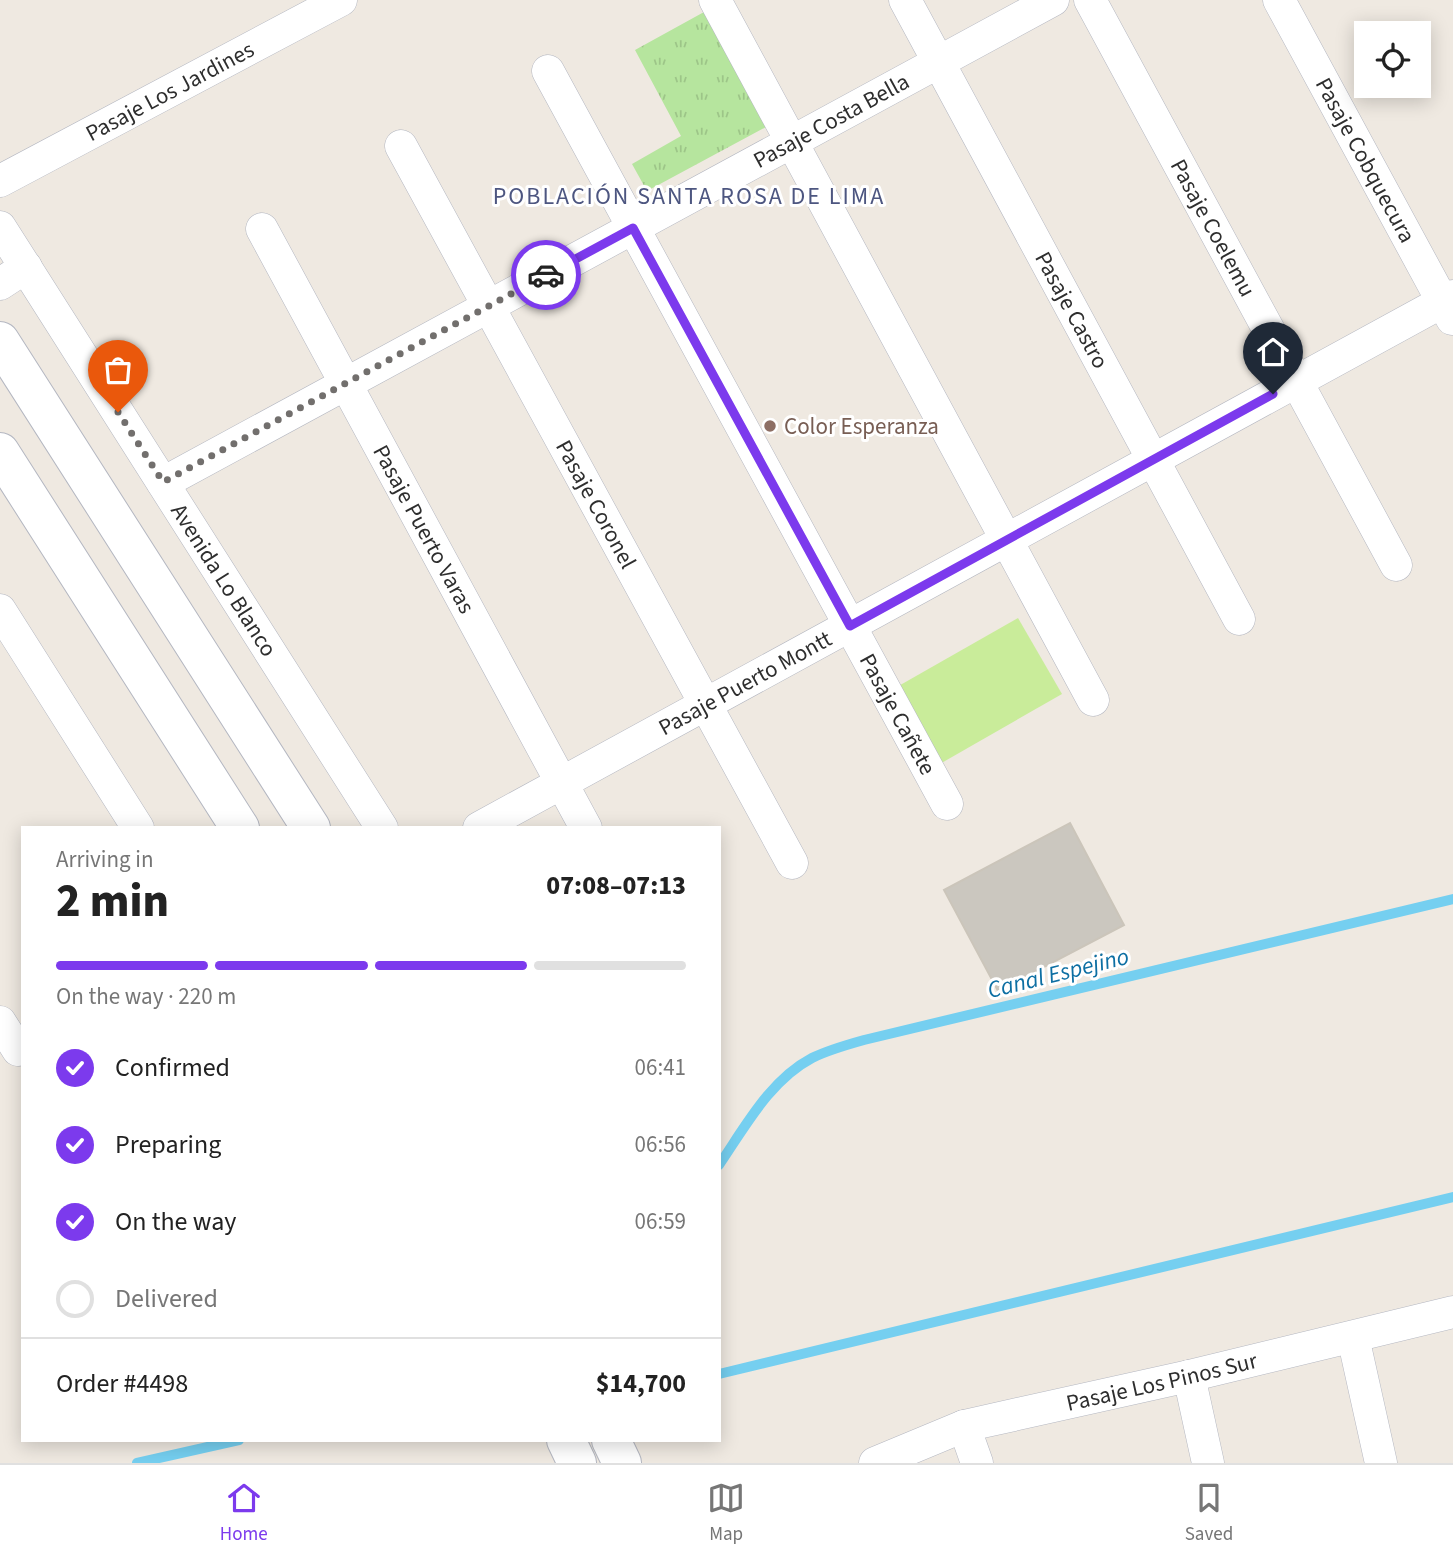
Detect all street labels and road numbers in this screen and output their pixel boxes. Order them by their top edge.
street label: Pasaje Los Jardines [80,33,260,150]
street label: Pasaje Costa Bella [747,65,915,177]
street label: Pasaje Cobquecura [1307,72,1424,249]
street label: Pasaje Coelemu [1162,153,1264,303]
street label: Pasaje Castro [1027,246,1117,374]
street label: Pasaje Coronel [547,434,644,575]
street label: Pasaje Puerto Varas [365,439,483,620]
street label: Avenida Lo Blanco [163,497,285,663]
street label: Pasaje Puerto Montt [653,622,838,744]
street label: Pasaje Cañete [851,647,944,781]
street label: Pasaje Los Pinos Sur [1063,1344,1262,1420]

